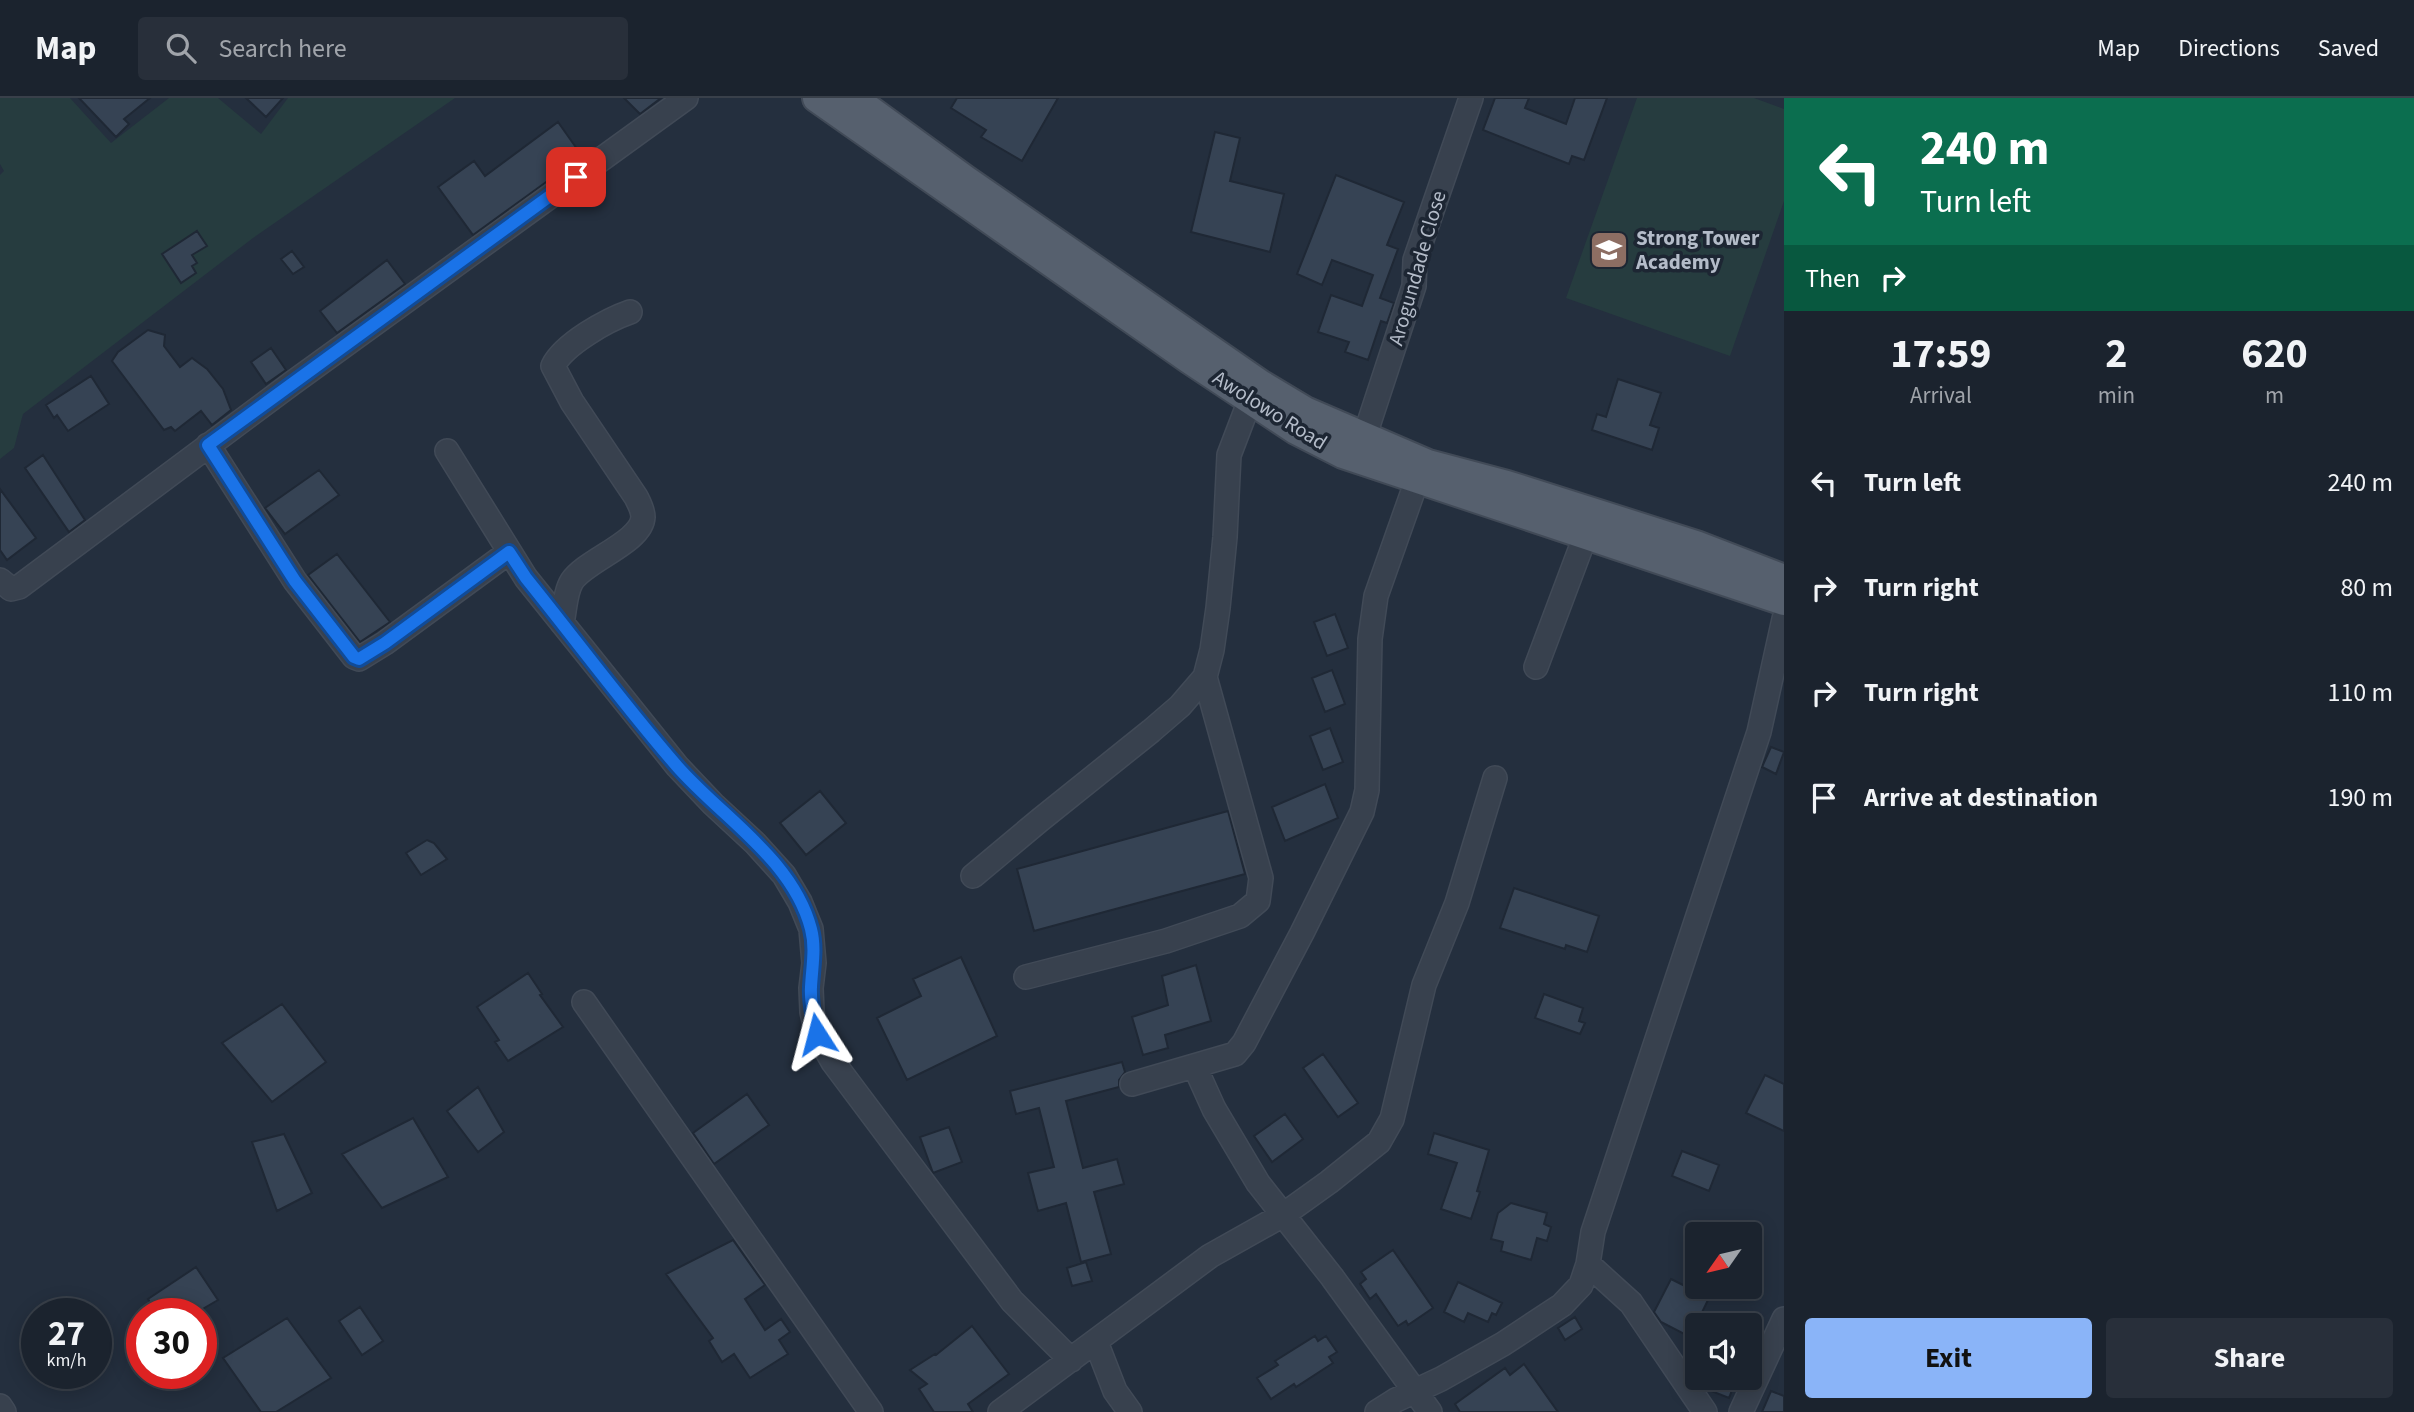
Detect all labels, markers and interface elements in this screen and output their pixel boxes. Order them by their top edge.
search box [138,17,628,80]
text: Map [35,25,96,72]
icon: search [162,29,200,67]
text: Search here [218,30,347,67]
text: Map [2097,31,2140,66]
text: Directions [2178,31,2280,66]
text: Saved [2318,31,2379,66]
text: 240 m [1920,114,2049,184]
icon: left [1805,126,1896,217]
pin [546,147,606,207]
icon: arrive [557,158,595,196]
text: Turn left [1920,179,2031,225]
street label: Arogundade Close [1381,187,1453,349]
place label: Strong Tower Academy [1635,223,1760,277]
school or university icon: Strong Tower Academy [1588,229,1630,271]
icon: right [1874,259,1912,297]
text: Then [1805,260,1860,297]
text: 17:59 [1890,324,1992,384]
text: 2 [2105,324,2127,384]
text: 620 [2241,324,2308,384]
street label: Awolowo Road [1207,363,1333,457]
text: Arrival [1910,379,1972,412]
text: min [2098,379,2135,412]
text: m [2265,379,2284,412]
icon: left [1805,464,1843,502]
text: Turn left [1864,464,1961,501]
text: 240 m [2327,464,2393,501]
icon: right [1805,569,1843,607]
text: Turn right [1864,569,1979,606]
text: 80 m [2340,569,2393,606]
icon: right [1805,674,1843,712]
text: Turn right [1864,674,1979,711]
text: 110 m [2327,674,2393,711]
icon: arrive [1805,779,1843,817]
text: Arrive at destination [1864,779,2098,816]
text: 190 m [2327,779,2393,816]
position arrow [780,997,854,1071]
north arrow [1685,1222,1762,1298]
map controls [1685,1222,1762,1390]
speed limit sign: 30 [126,1298,217,1389]
text: 27 [48,1309,85,1359]
button: sound [1685,1313,1762,1390]
button: Exit [1805,1318,2092,1398]
button: Share [2106,1318,2393,1398]
text: km/h [47,1348,86,1373]

